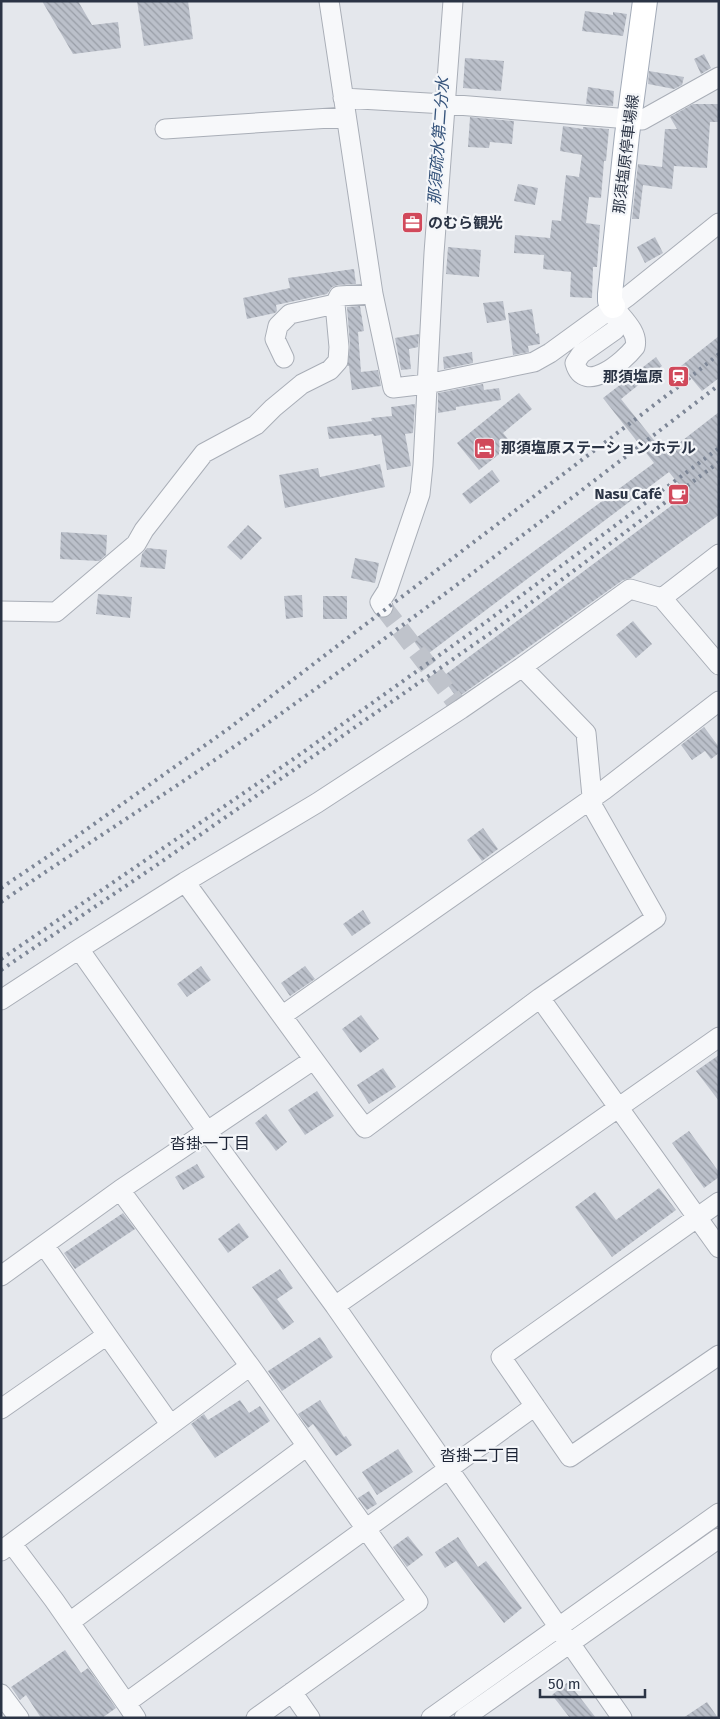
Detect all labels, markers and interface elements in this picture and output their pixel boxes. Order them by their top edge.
water label: 那須疏水第二分水 [425,75,453,206]
street label: 那須塩原停車場線 [610,93,642,215]
office icon: のむら観光 [400,211,424,235]
place label: のむら観光 [428,214,503,232]
station icon: 那須塩原 [667,365,691,389]
place label: 那須塩原 [603,368,663,386]
hotel icon: 那須塩原ステーションホテル [473,436,497,460]
place label: 那須塩原ステーションホテル [501,439,696,457]
cafe icon: Nasu Café [666,482,690,506]
place label: Nasu Café [594,485,662,503]
district label: 沓掛一丁目 [170,1134,250,1153]
district label: 沓掛二丁目 [440,1446,520,1465]
scale bar [540,1666,645,1698]
text: 50 m [548,1675,581,1693]

